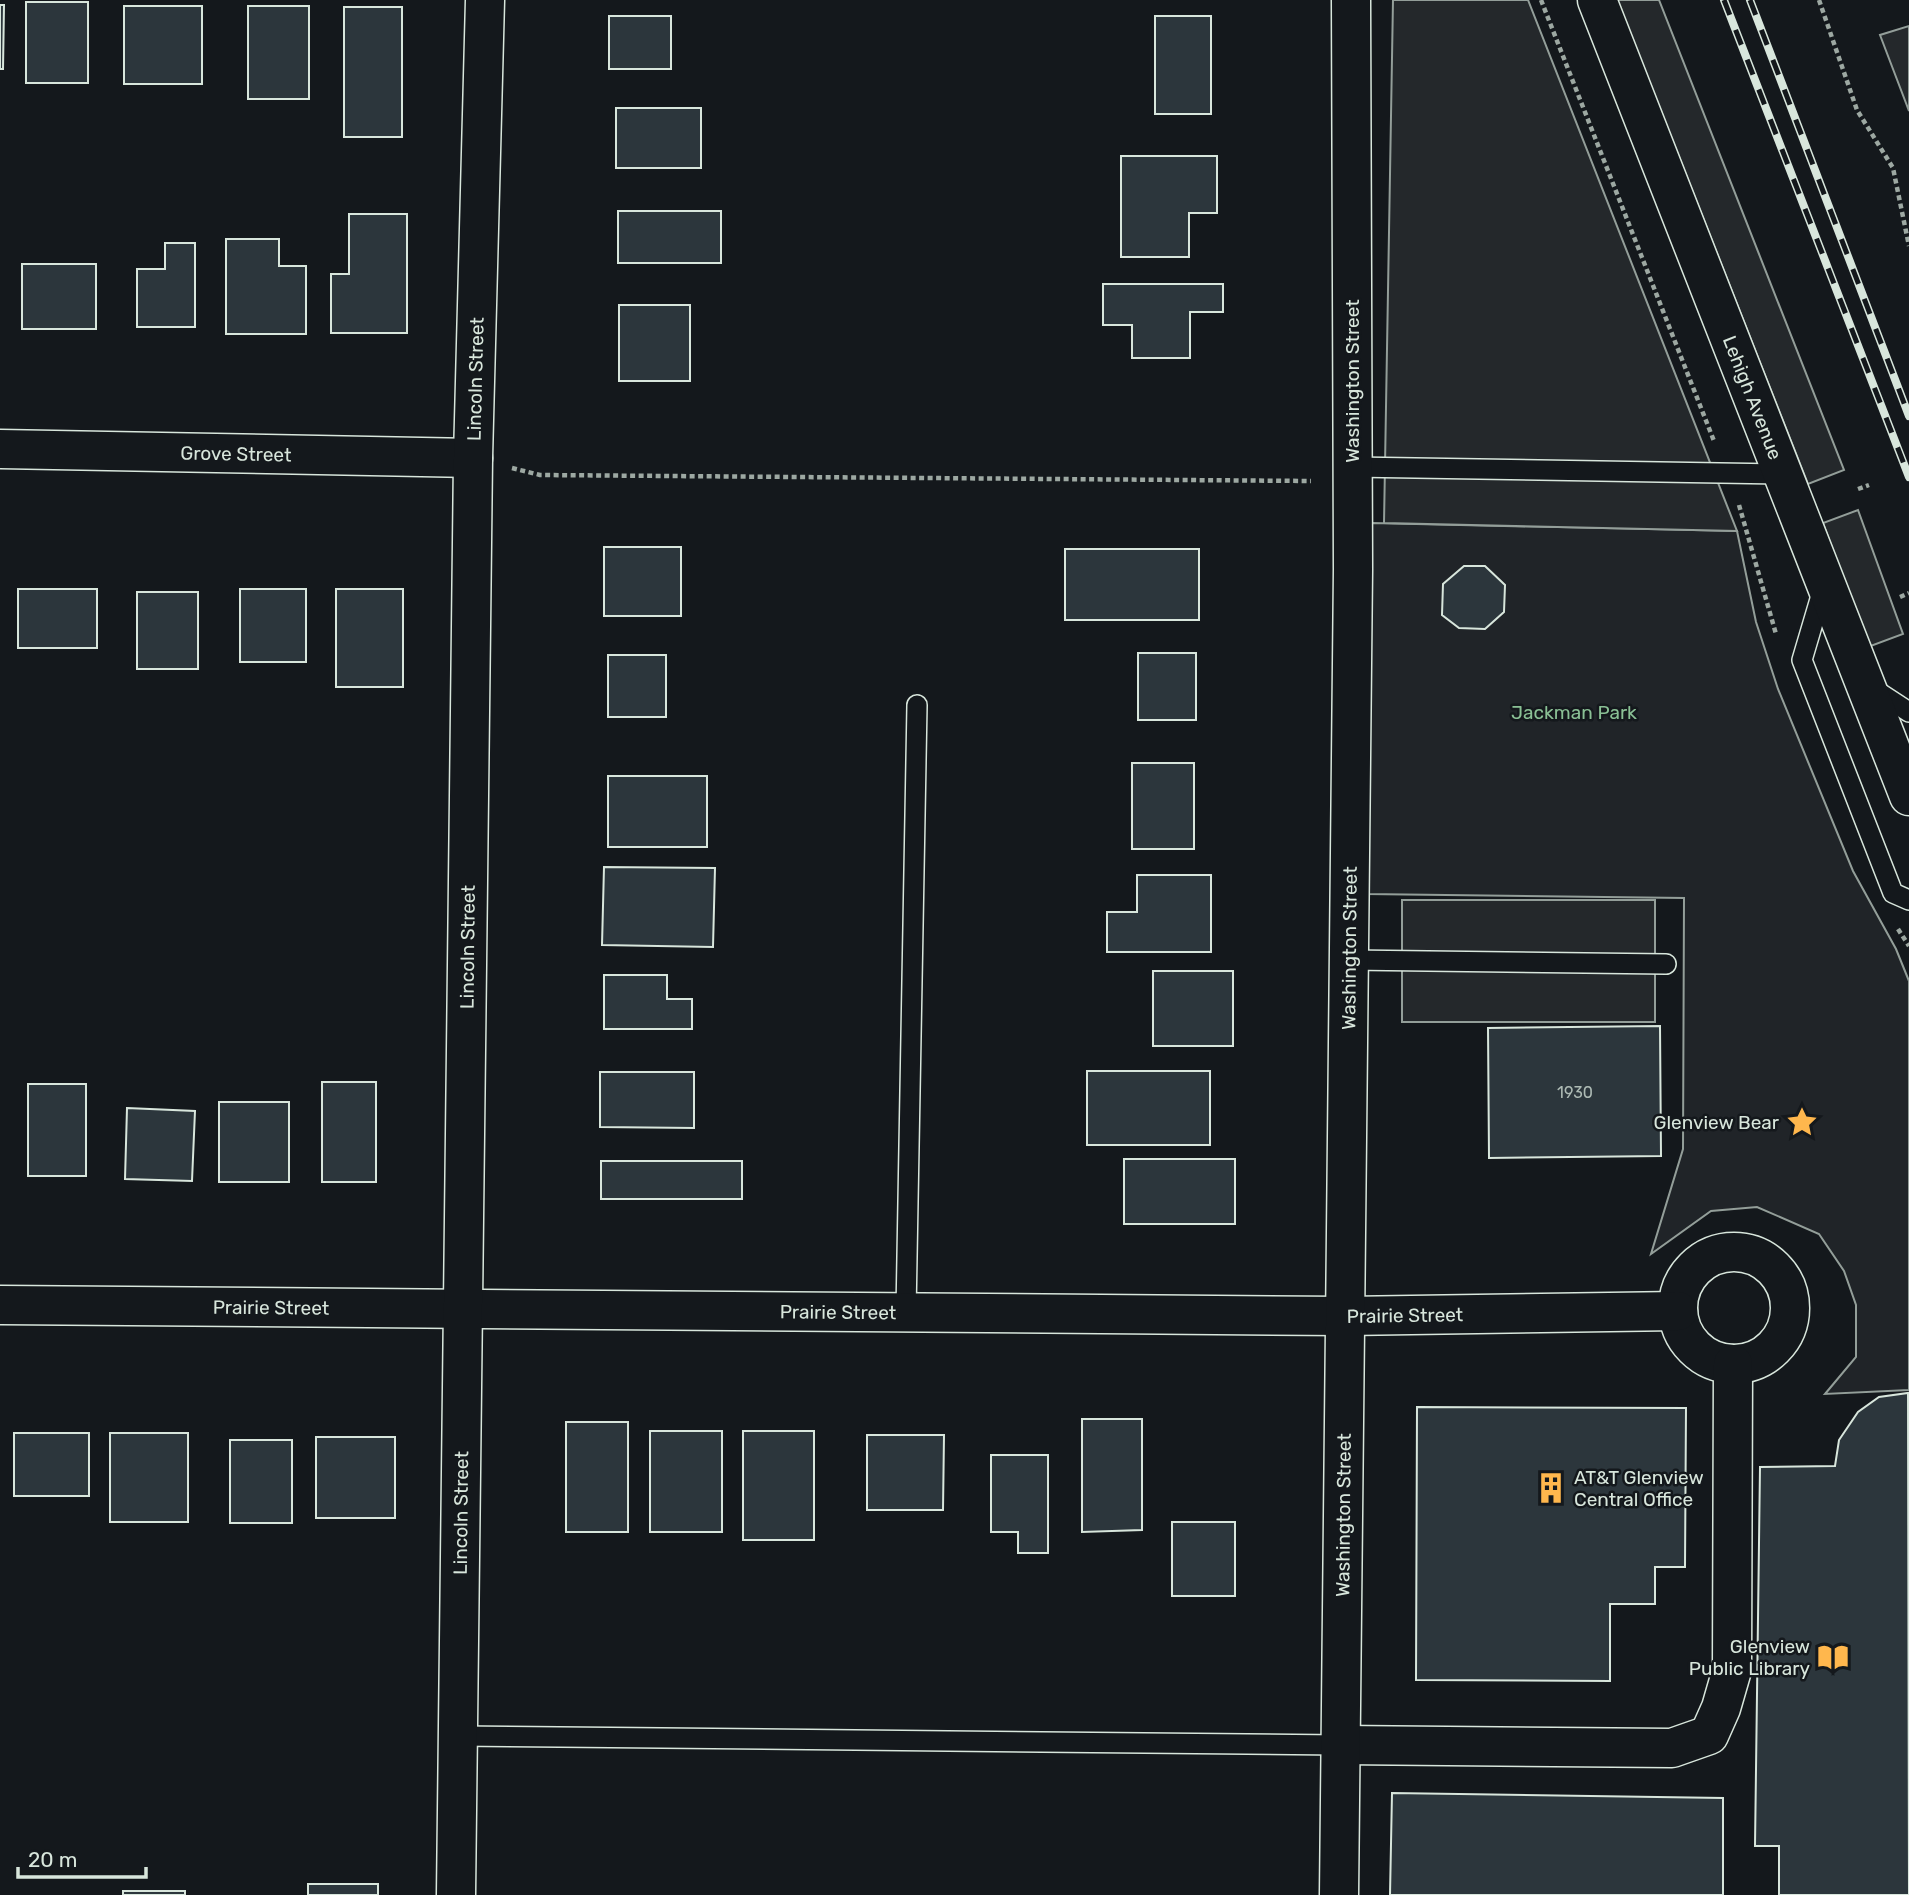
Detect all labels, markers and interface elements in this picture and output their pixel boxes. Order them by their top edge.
street label: Washington Street [1341,299,1364,463]
street label: Lincoln Street [462,316,489,441]
street label: Lehigh Avenue [1718,333,1787,463]
street label: Grove Street [180,441,292,467]
park label: Jackman Park [1511,701,1637,724]
street label: Washington Street [1337,866,1362,1030]
street label: Lincoln Street [455,884,480,1009]
house number: 1930 [1557,1083,1593,1102]
place icon: Glenview Bear [1785,1105,1819,1139]
place label: Glenview Bear [1654,1111,1780,1134]
street label: Prairie Street [213,1296,330,1320]
street label: Prairie Street [780,1300,897,1324]
street label: Prairie Street [1347,1303,1464,1328]
street label: Washington Street [1331,1433,1356,1597]
street label: Lincoln Street [449,1450,473,1575]
place label: AT&T Glenview Central Office [1574,1466,1704,1511]
building icon: AT&T Glenview Central Office [1534,1471,1568,1505]
place label: Glenview Public Library [1689,1635,1810,1680]
library icon: Glenview Public Library [1816,1640,1850,1674]
scale bar [18,1836,145,1880]
text: 20 m [28,1847,77,1872]

